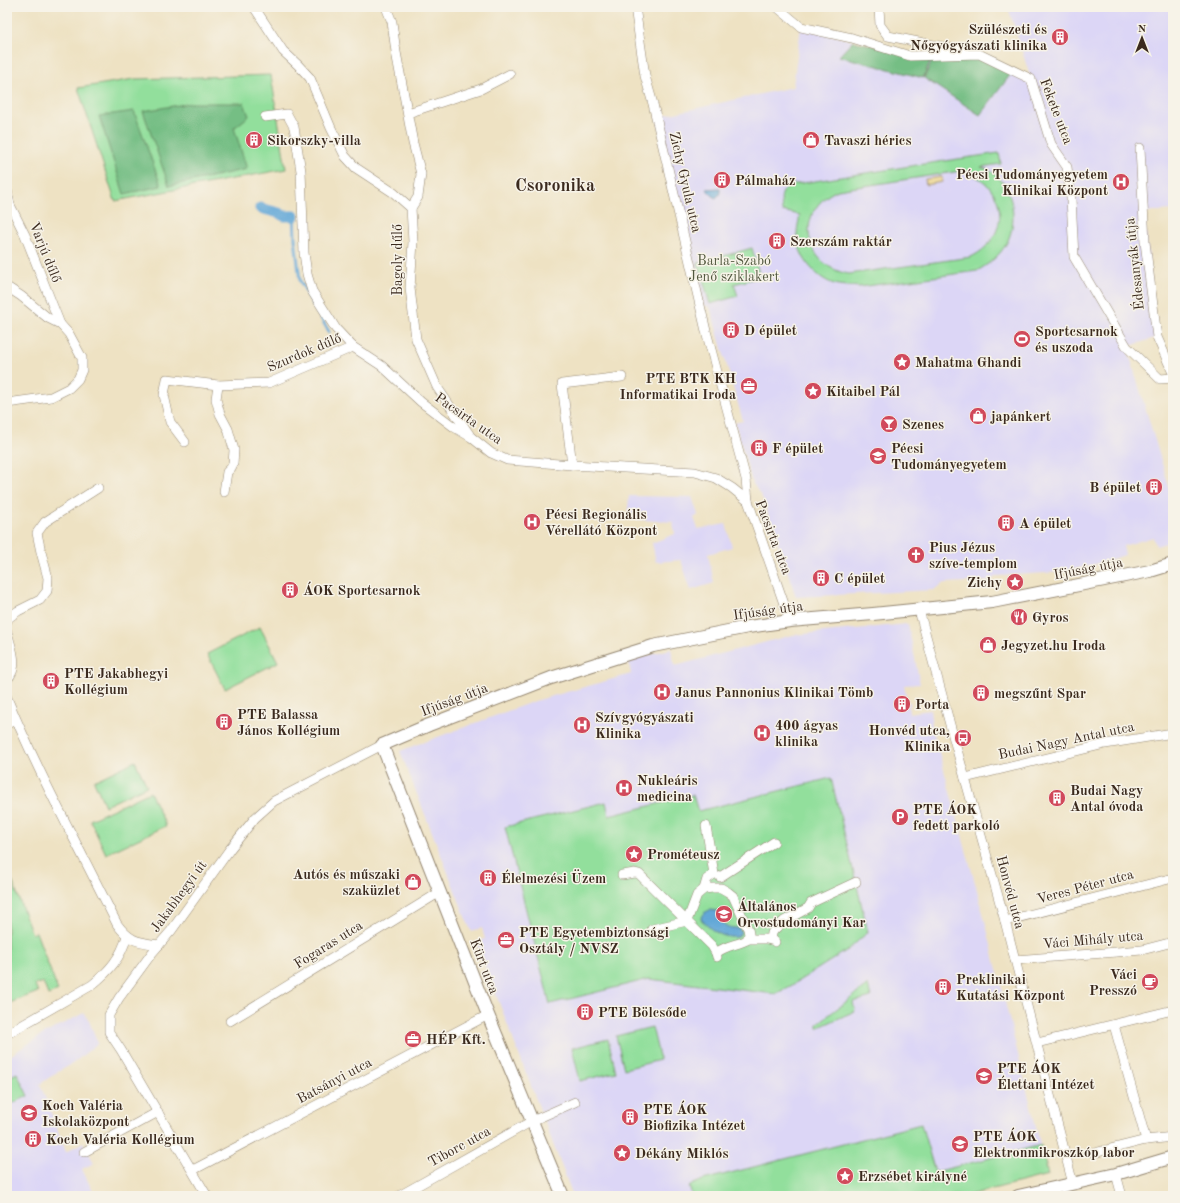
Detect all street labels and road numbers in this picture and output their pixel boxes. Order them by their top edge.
street label: Fekete utca [1037,77,1075,146]
street label: Zichy Gyula utca [667,130,703,234]
street label: Édesanyák útja [1120,217,1147,311]
street label: Varjú dűlő [27,220,64,285]
street label: Bagoly dűlő [391,224,405,296]
street label: Szurdok dűlő [265,331,344,375]
street label: Pacsirta utca [432,391,505,447]
street label: Pacsirta utca [752,498,794,577]
street label: Ifjúság útja [1052,555,1124,583]
street label: Ifjúság útja [732,599,804,623]
street label: Ifjúság útja [419,681,490,719]
street label: Budai Nagy Antal utca [997,720,1136,762]
street label: Honvéd utca [994,854,1027,931]
street label: Jakabhegyi út [148,858,209,935]
street label: Veres Péter utca [1035,867,1135,907]
street label: Fogaras utca [292,918,365,971]
street label: Váci Mihály utca [1042,929,1144,951]
street label: Kürt utca [467,937,501,996]
street label: Batsányi utca [295,1055,374,1106]
street label: Tiborc utca [426,1124,493,1170]

